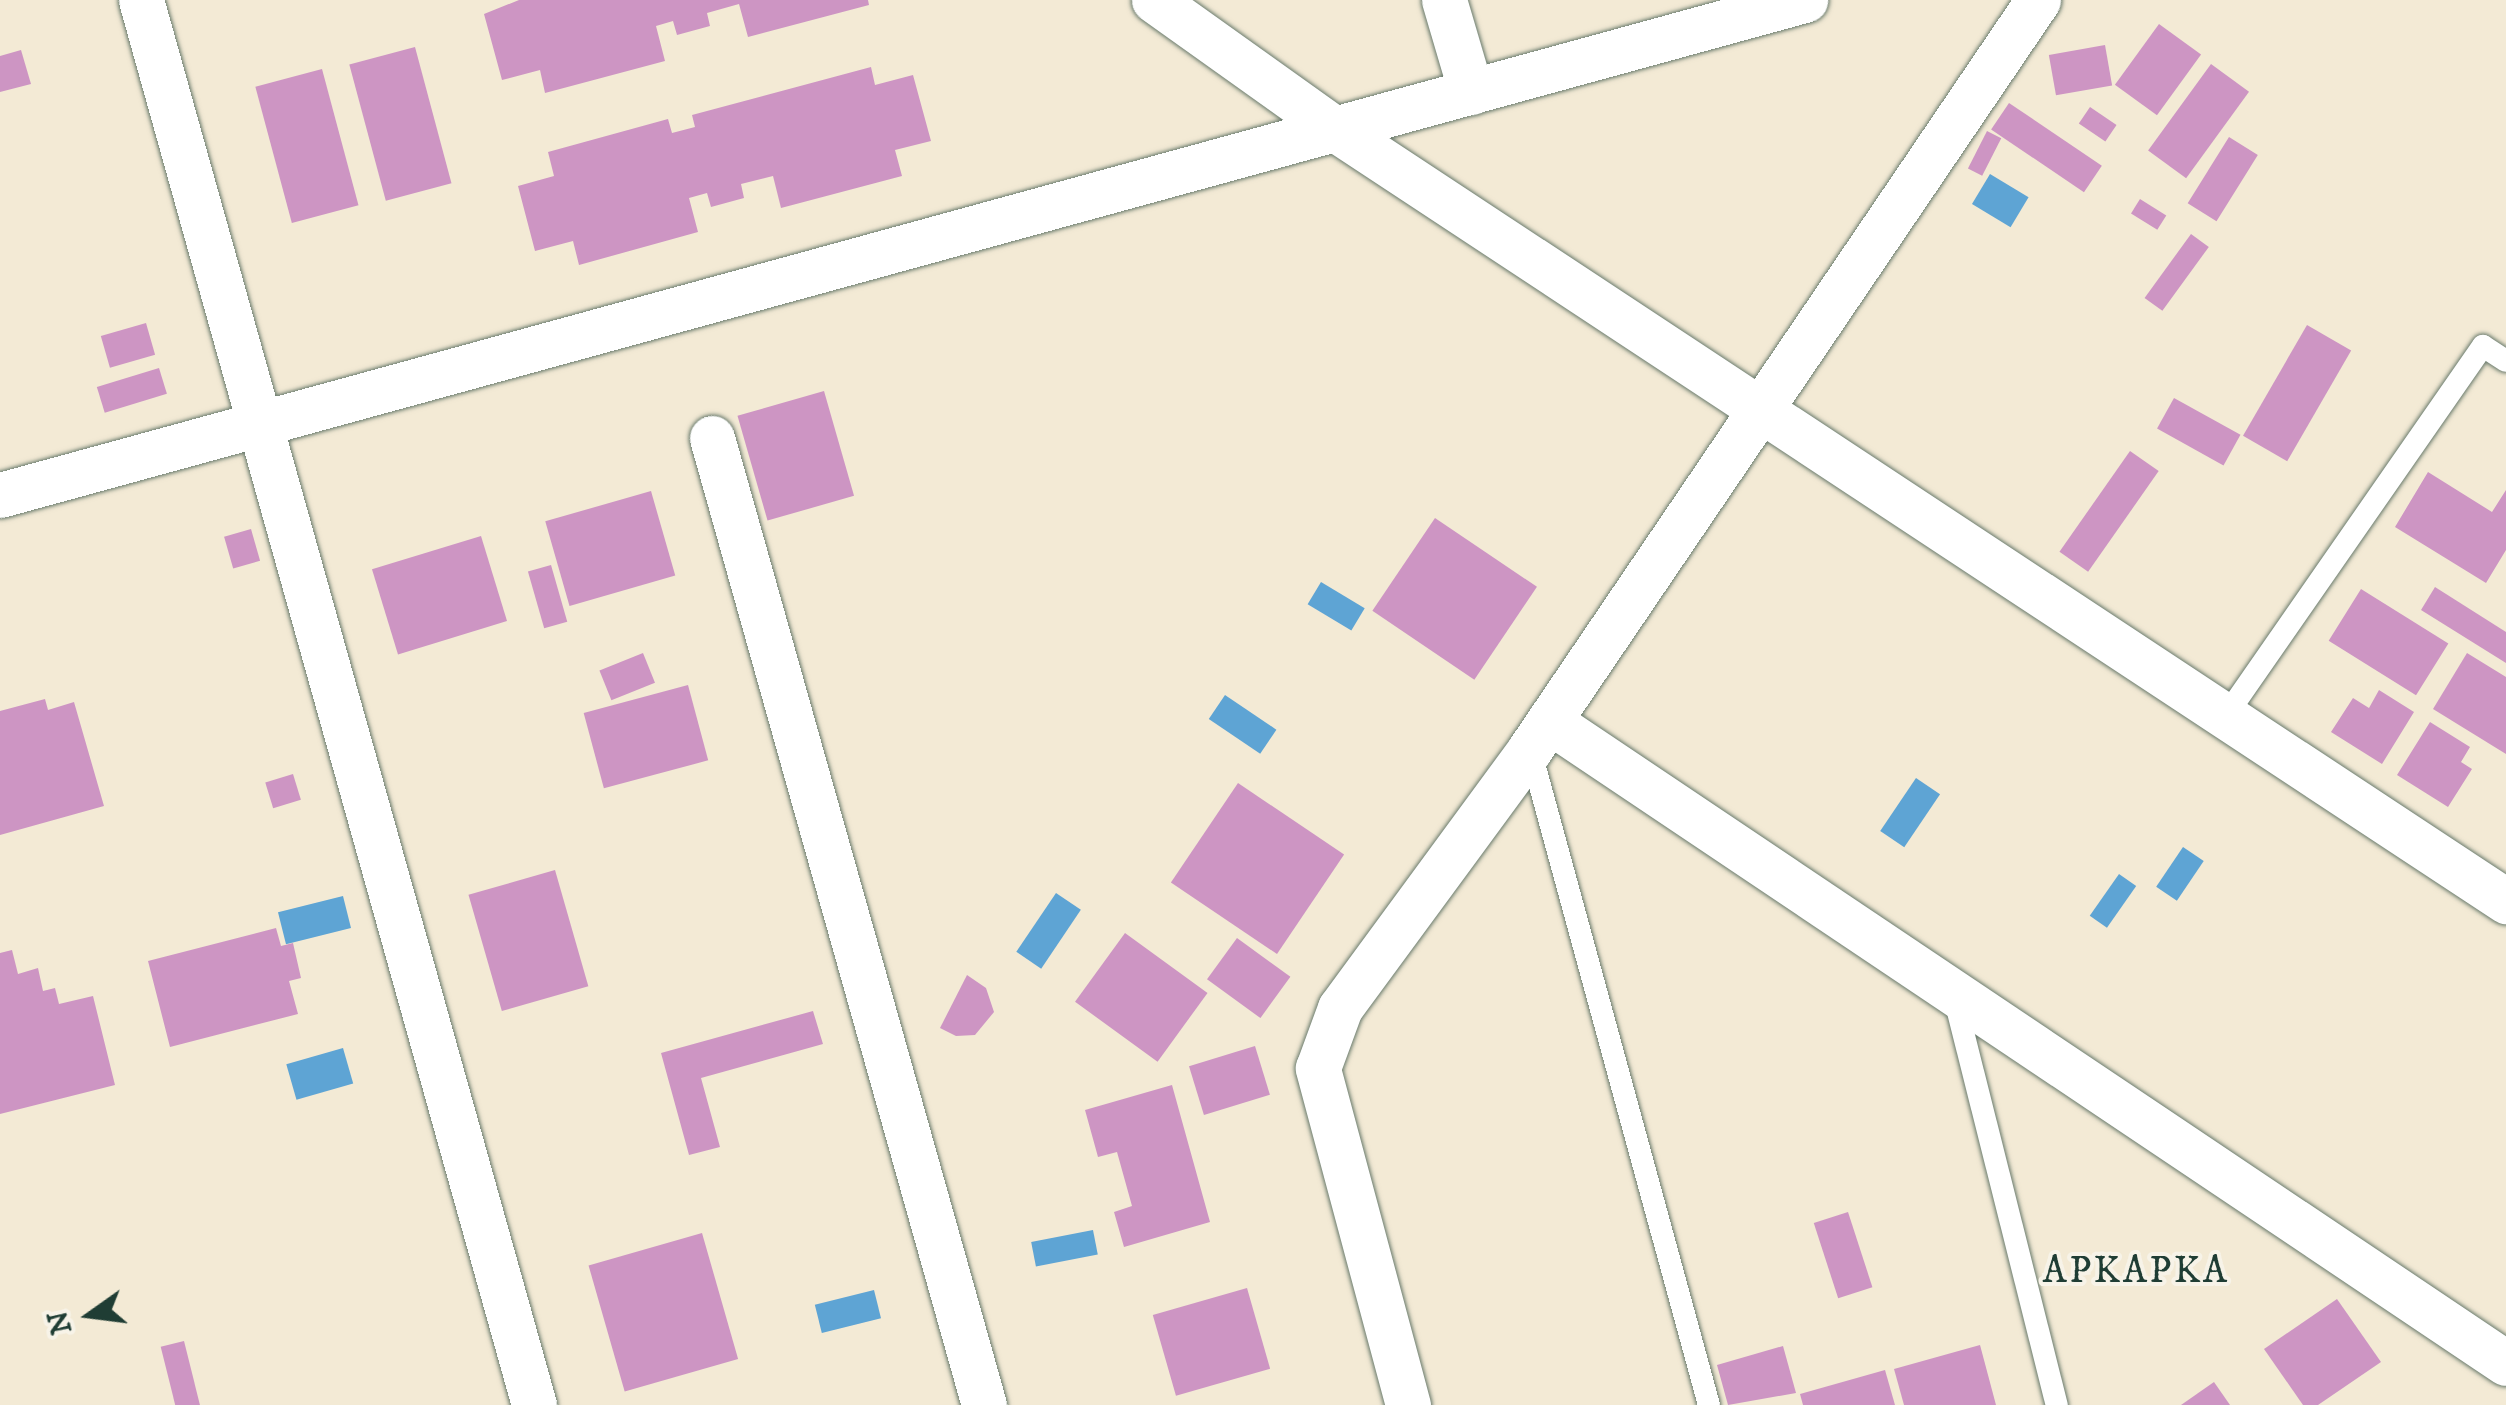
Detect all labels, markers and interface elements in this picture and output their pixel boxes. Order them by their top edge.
district label: APKAPKA [2042,1249,2230,1295]
north arrow [40,1265,140,1365]
text: N [41,1307,80,1338]

